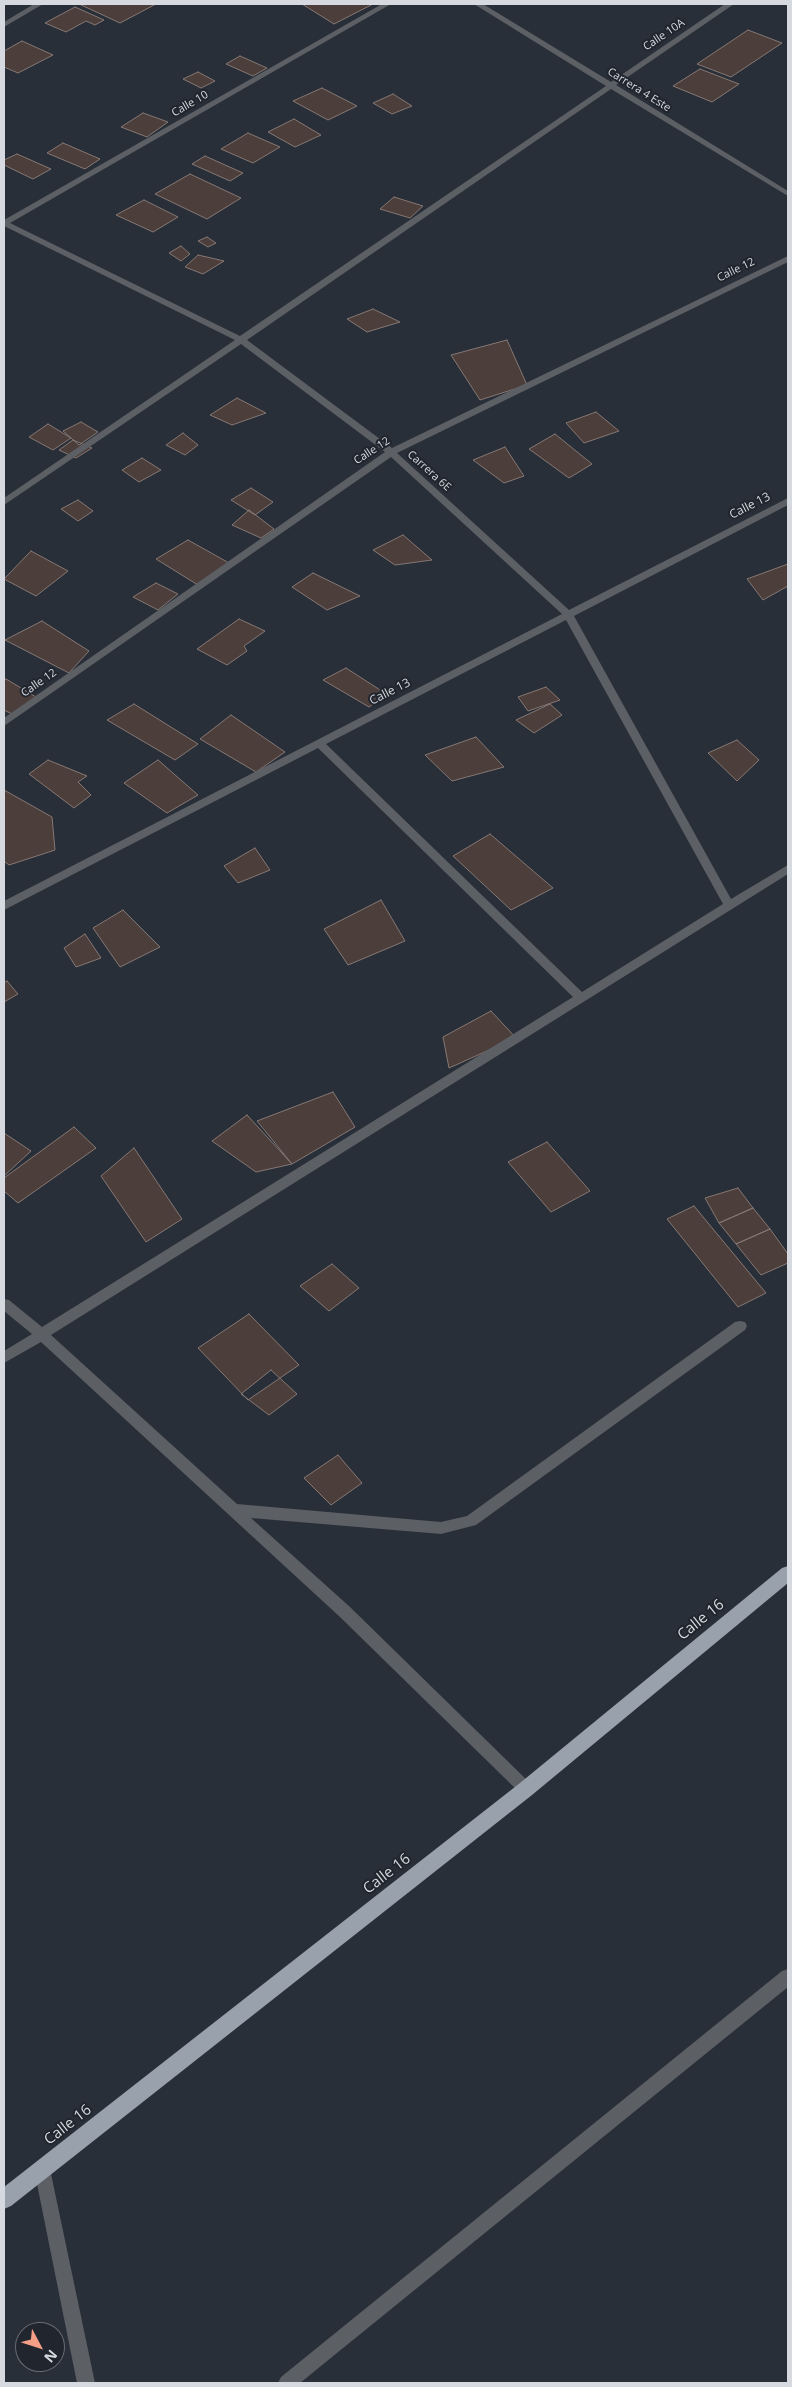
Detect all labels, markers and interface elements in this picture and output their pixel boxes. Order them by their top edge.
street label: Calle 10A [641,16,687,54]
street label: Carrera 4 Este [605,65,673,115]
street label: Calle 10 [169,88,211,120]
street label: Calle 12 [715,255,757,285]
street label: Calle 12 [352,435,392,467]
street label: Carrera 6E [404,448,454,494]
street label: Calle 13 [727,490,773,522]
street label: Calle 12 [19,666,59,700]
street label: Calle 13 [367,676,413,708]
street label: Calle 16 [674,1596,728,1644]
street label: Calle 16 [360,1850,414,1898]
street label: Calle 16 [41,2101,95,2149]
north arrow [15,2322,65,2372]
text: N [40,2346,62,2367]

